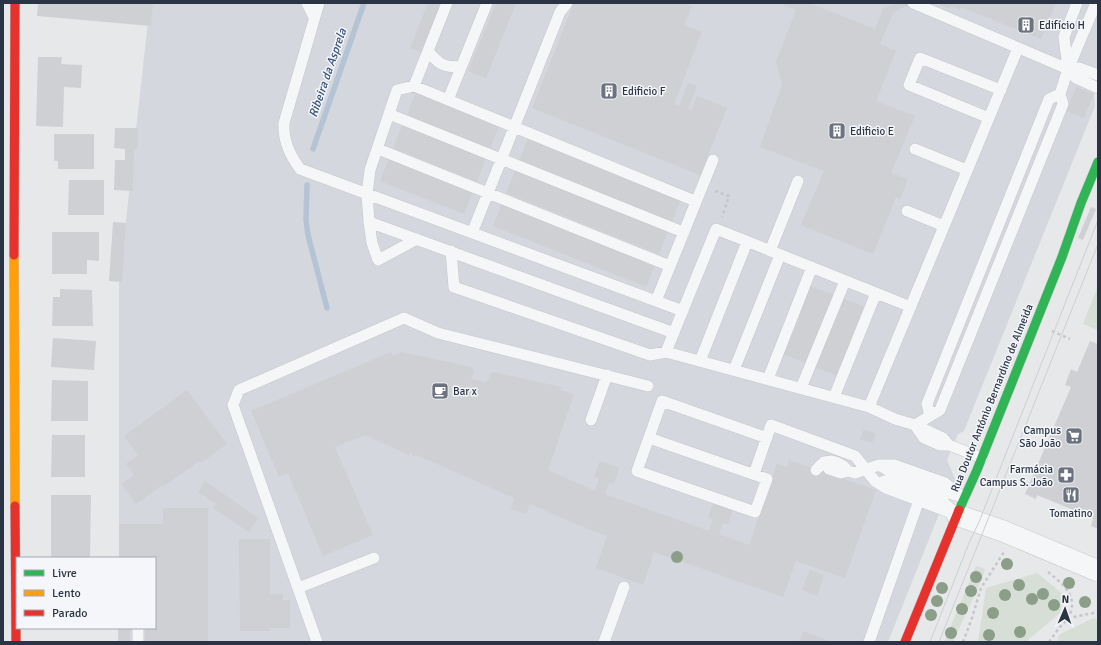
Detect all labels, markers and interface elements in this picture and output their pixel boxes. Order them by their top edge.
building icon: Edifício H [1016,15,1036,35]
place label: Edifício H [1039,19,1085,32]
water label: Ribeira da Asprela [306,26,351,119]
building icon: Edificio F [599,81,619,101]
place label: Edificio F [622,85,666,98]
building icon: Edificio E [827,121,847,141]
place label: Edificio E [850,125,894,138]
street label: Rua Doutor António Bernardino de Almeida [948,302,1036,494]
cafe icon: Bar x [430,381,450,401]
place label: Bar x [453,385,477,398]
place label: Campus São João [1019,424,1061,450]
supermarket icon: Campus São João [1064,426,1084,446]
place label: Farmácia Campus S. João [980,463,1053,489]
pharmacy icon: Farmácia Campus S. João [1056,465,1076,485]
restaurant icon: Tomatino [1061,485,1081,505]
place label: Tomatino [1049,507,1093,520]
legend [16,557,156,629]
text: Livre [52,566,77,581]
text: Lento [52,586,81,601]
north arrow [1045,589,1085,629]
text: N [1061,593,1069,606]
text: Parado [52,606,88,621]

